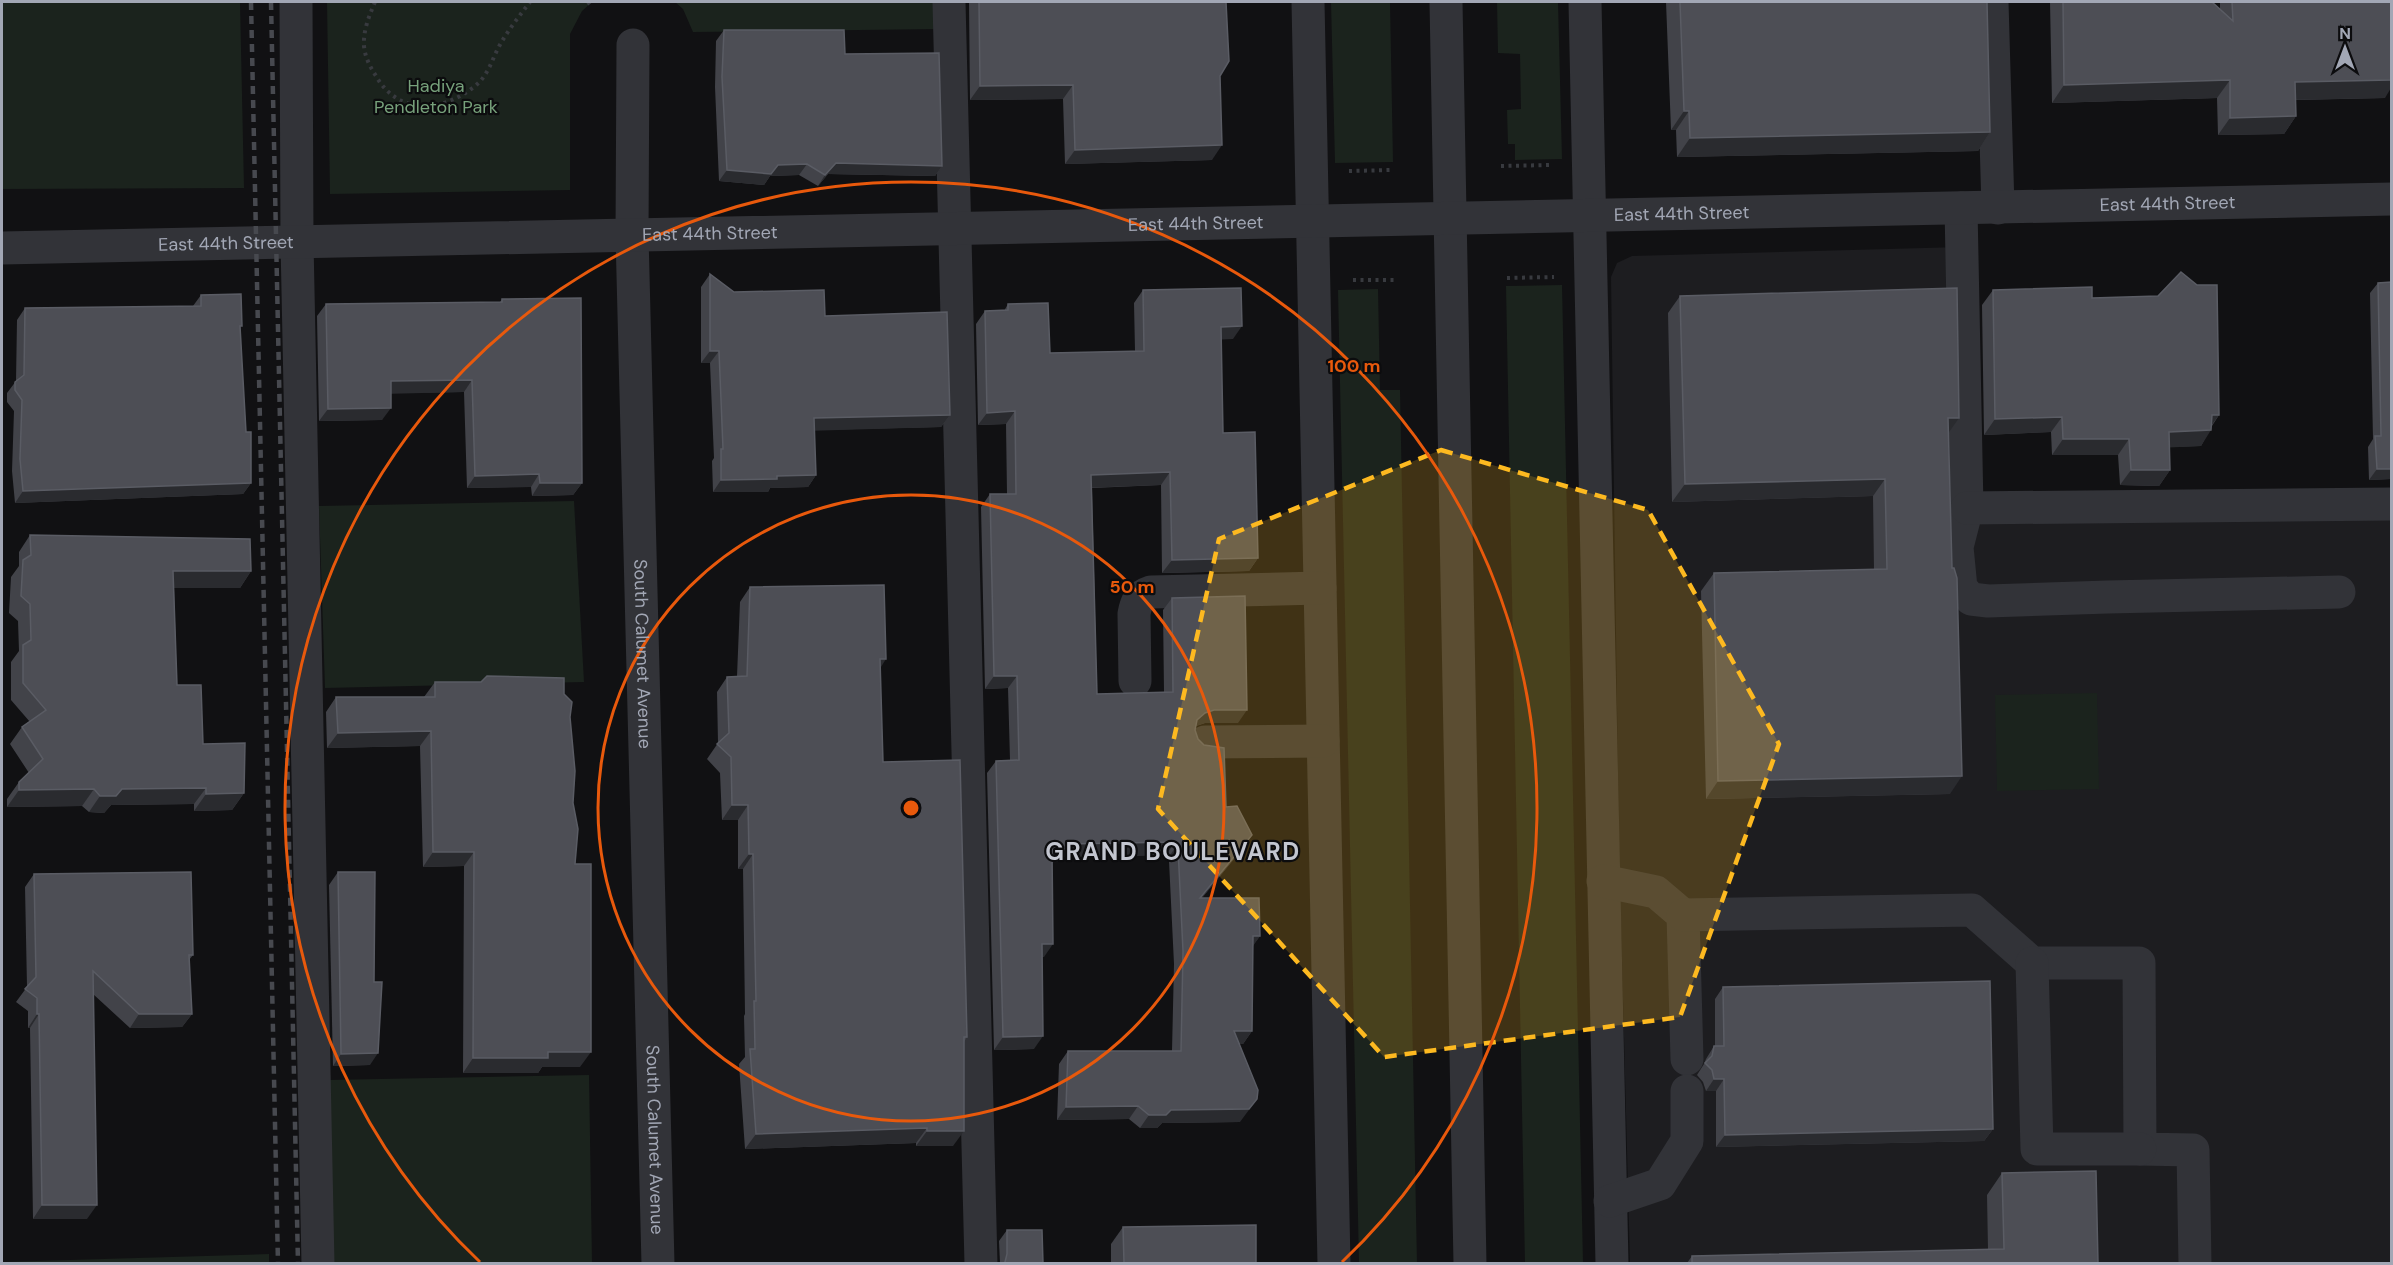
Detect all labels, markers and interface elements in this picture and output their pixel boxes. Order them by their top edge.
north arrow [2315,18,2375,78]
text: N [2339,23,2351,44]
park label: Hadiya Pendleton Park [374,74,498,119]
street label: East 44th Street [2100,190,2236,217]
street label: East 44th Street [1614,200,1750,227]
street label: East 44th Street [1128,210,1264,237]
street label: East 44th Street [642,220,778,247]
street label: East 44th Street [158,230,294,257]
text: 100 m [1327,354,1381,378]
street label: South Calumet Avenue [628,559,657,749]
text: 50 m [1109,575,1155,599]
centre of rings [901,798,921,818]
district label: GRAND BOULEVARD [1045,836,1301,867]
street label: South Calumet Avenue [640,1045,669,1235]

